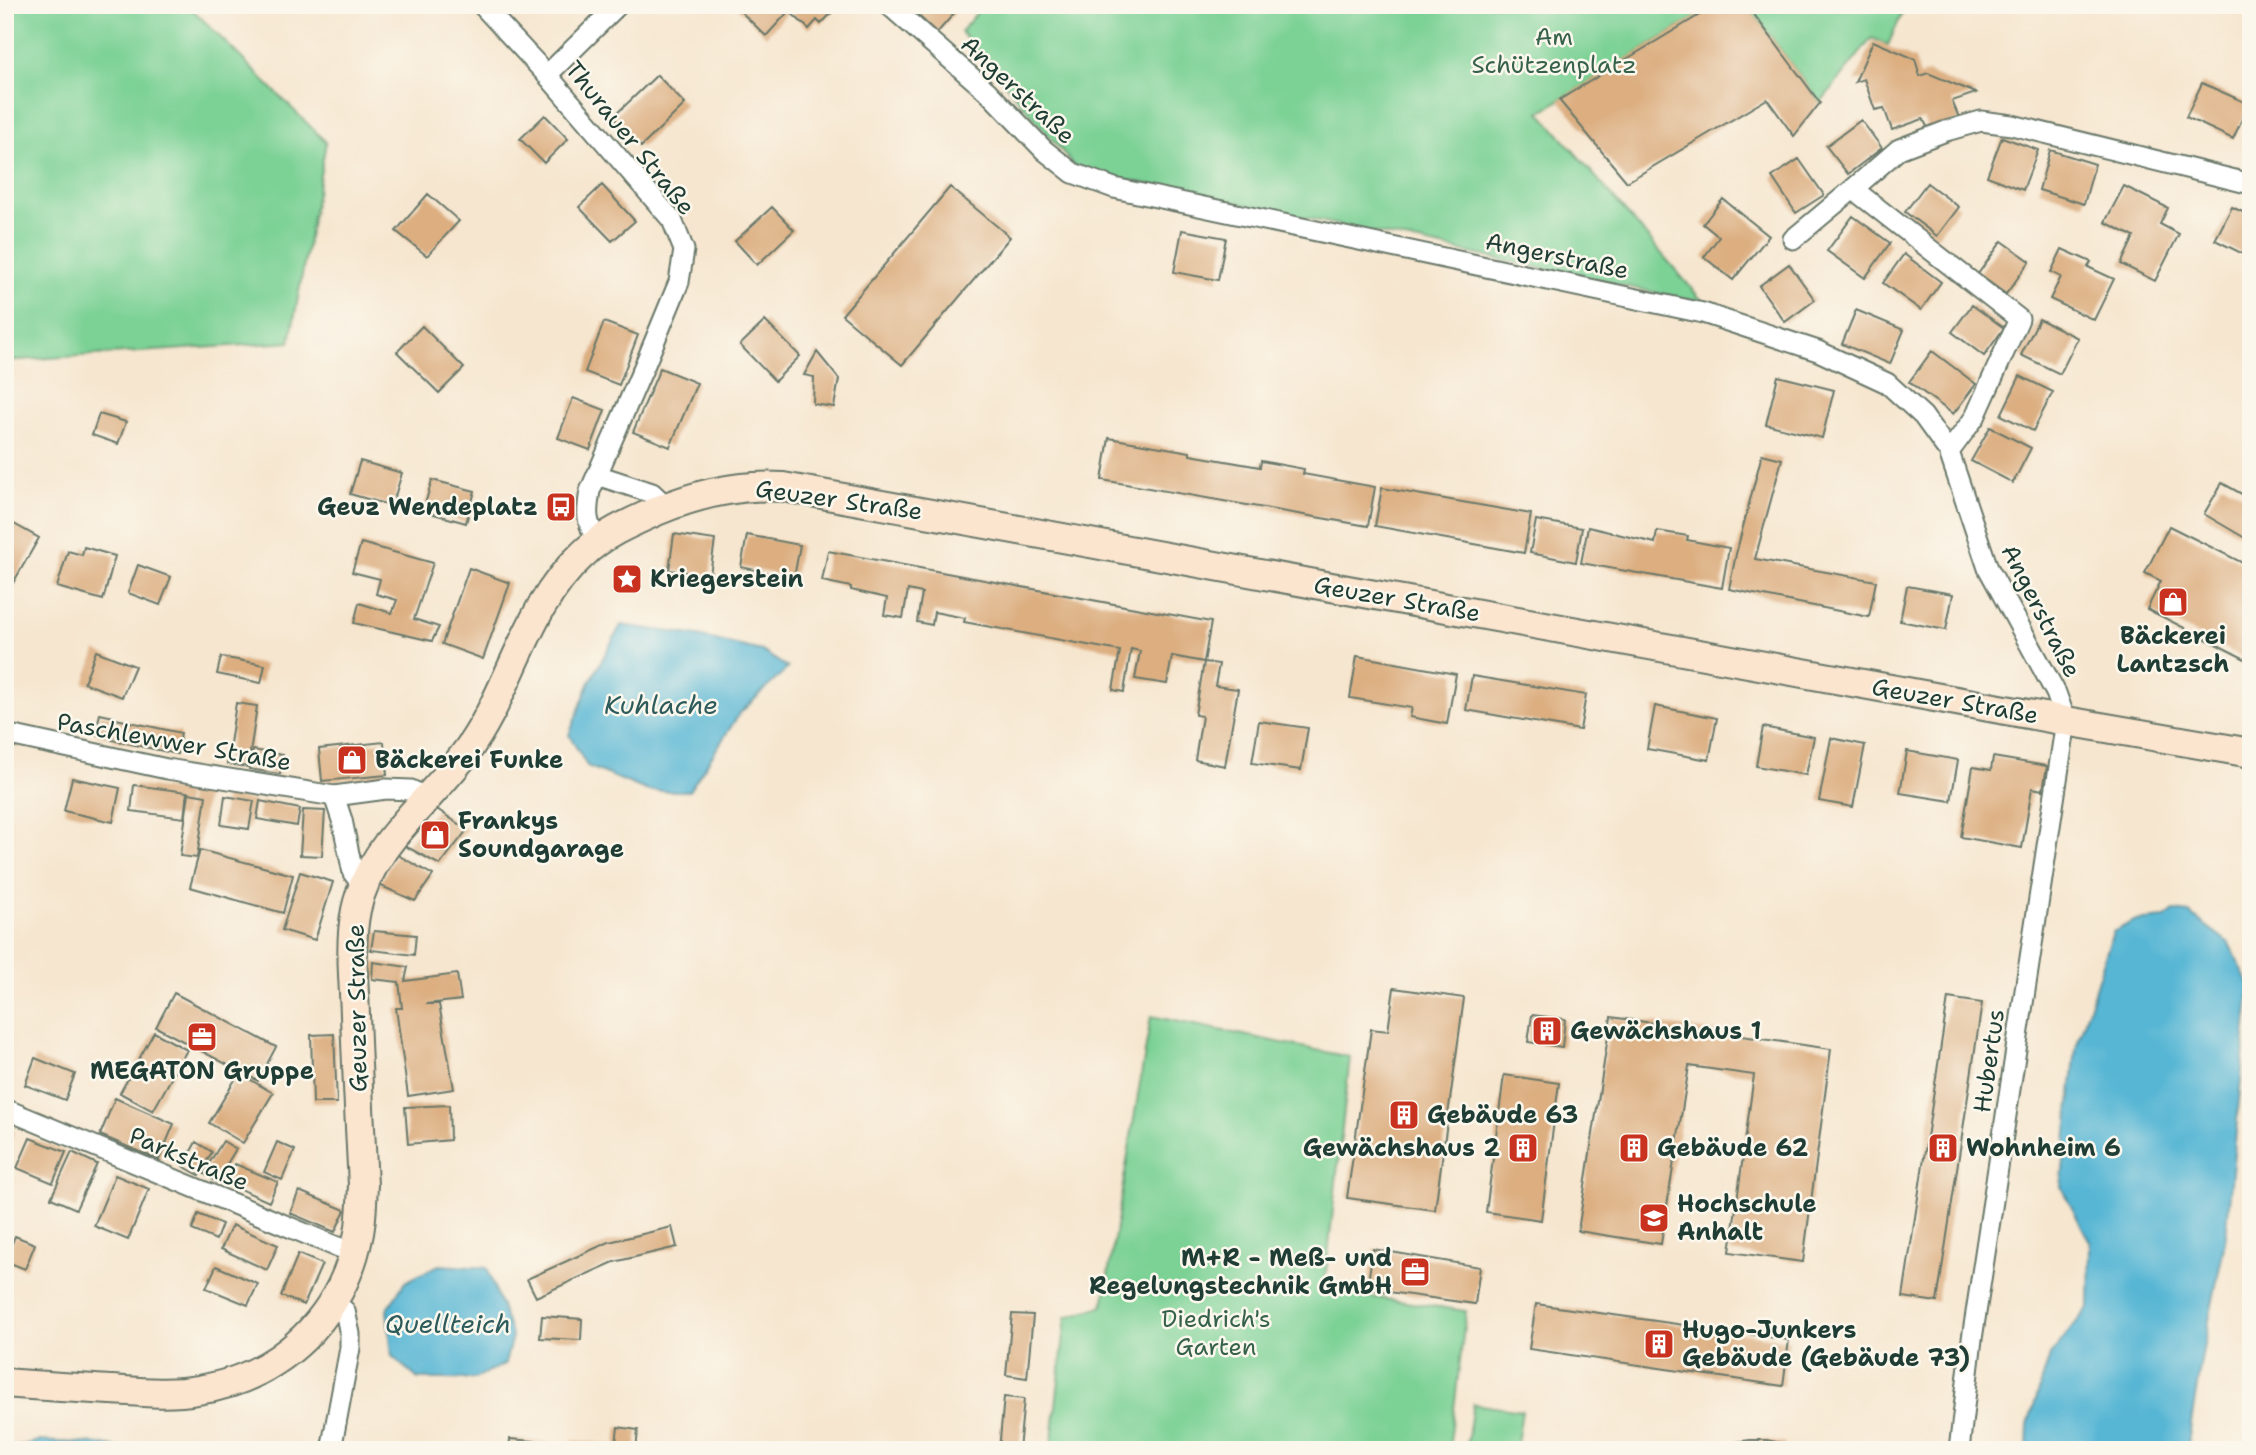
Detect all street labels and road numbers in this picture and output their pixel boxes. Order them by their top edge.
street label: Angerstraße [954,29,1082,151]
street label: Thurauer Straße [558,54,702,222]
street label: Angerstraße [1483,225,1631,287]
street label: Geuzer Straße [753,472,925,528]
street label: Angerstraße [1994,539,2088,683]
street label: Geuzer Straße [1311,569,1483,629]
street label: Geuzer Straße [1869,671,2041,731]
street label: Paschlewwer Straße [54,706,294,778]
street label: Geuzer Straße [340,923,374,1093]
street label: Hubertus [1966,1007,2012,1115]
street label: Parkstraße [124,1120,254,1198]

